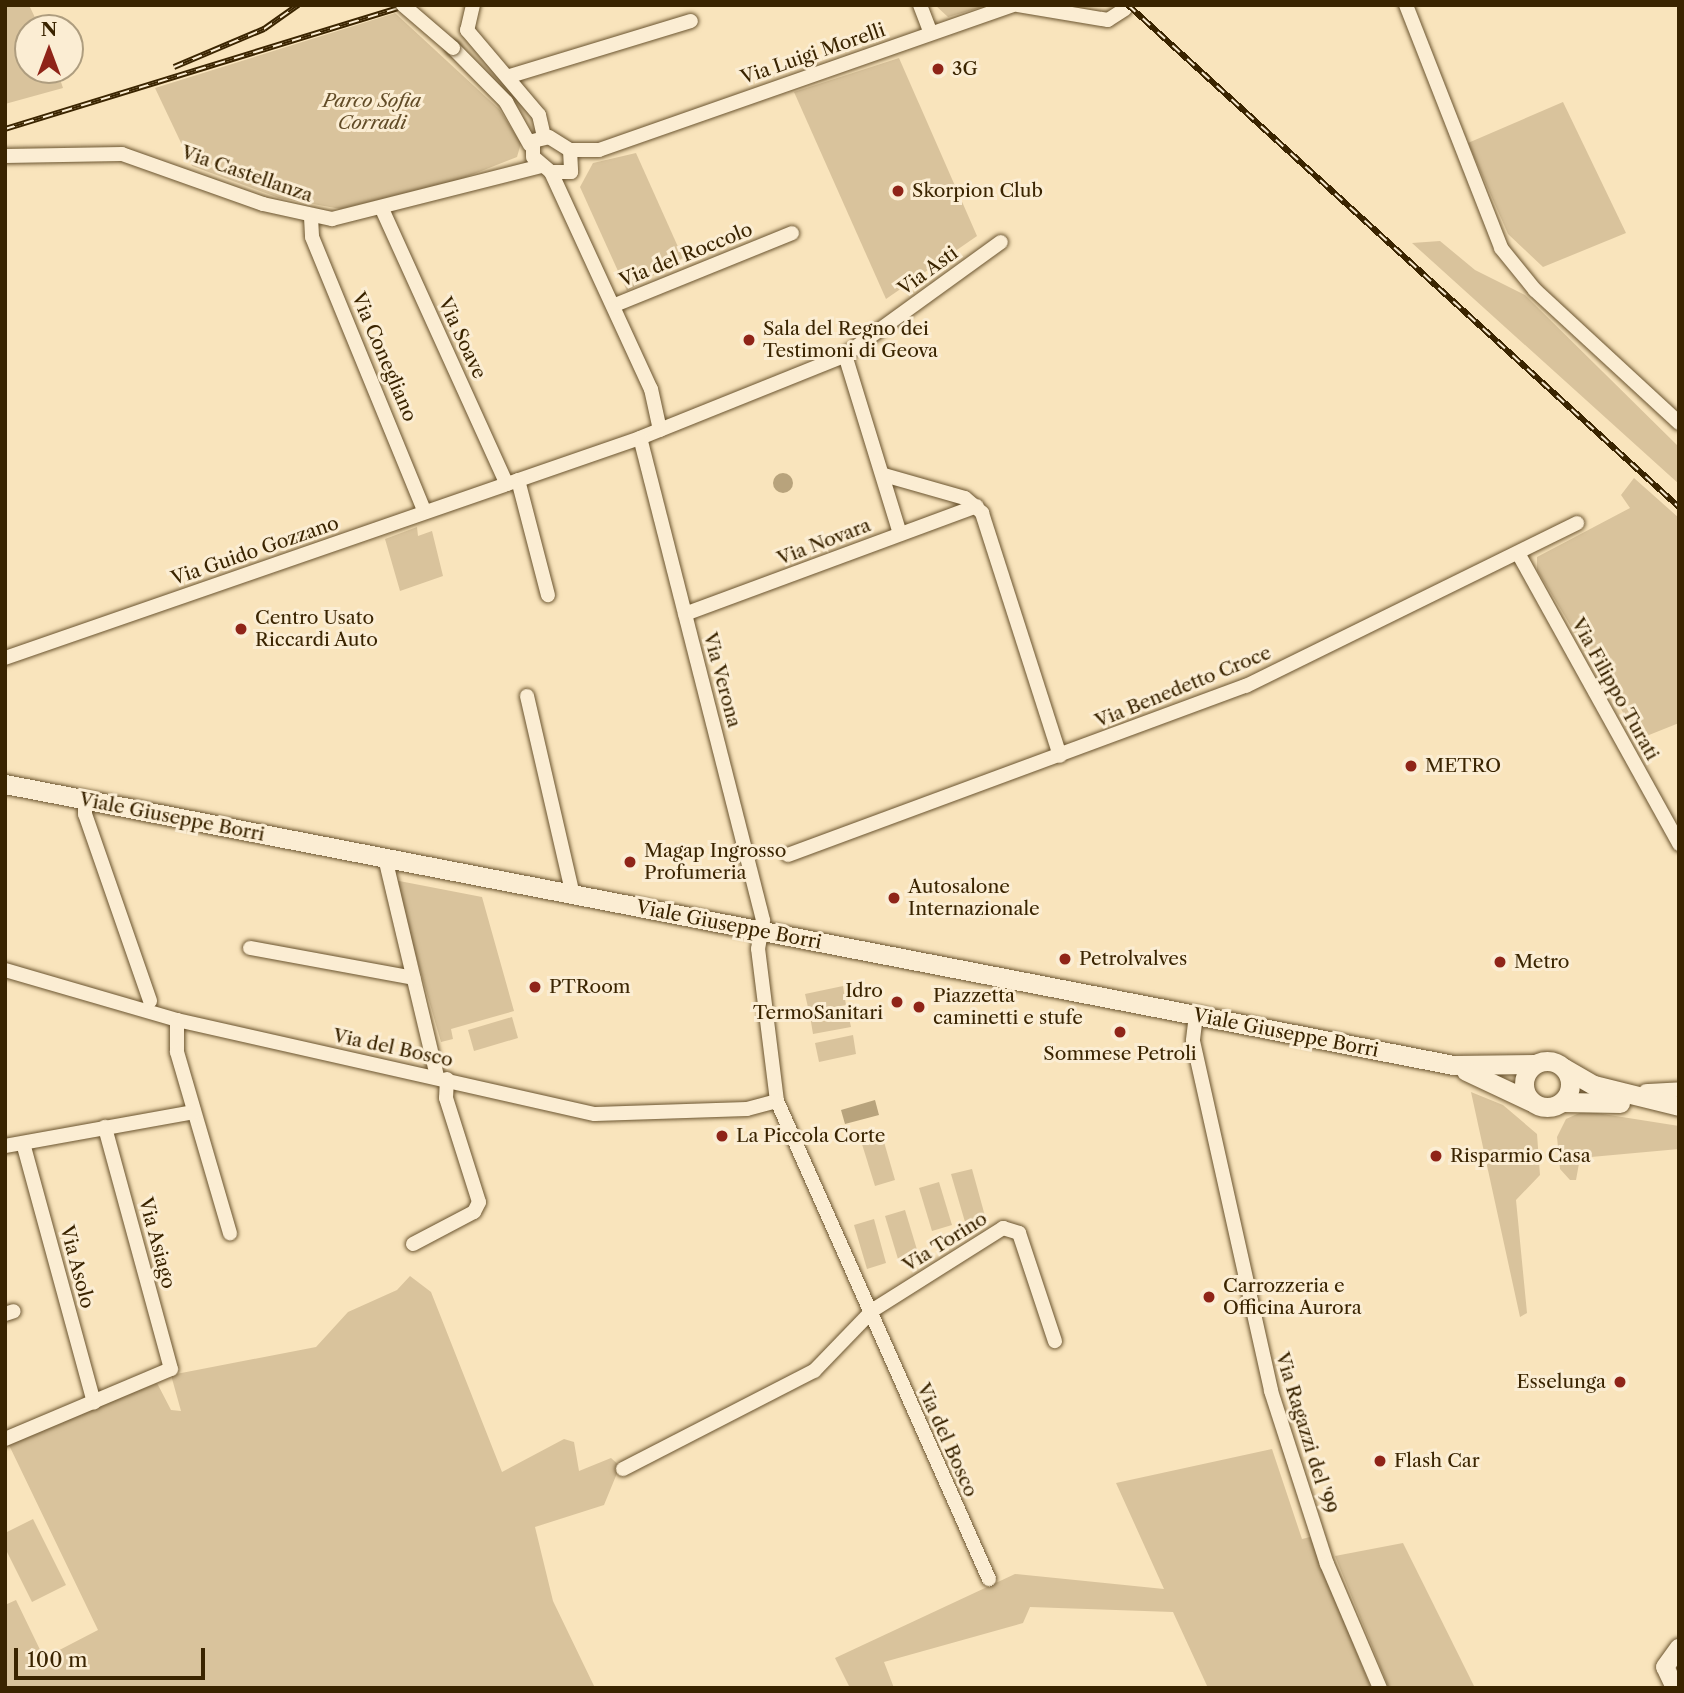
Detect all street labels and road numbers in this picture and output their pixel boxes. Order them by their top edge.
street label: Via Luigi Morelli [738,19,888,89]
street label: Via Castellanza [178,141,316,207]
street label: Via del Roccolo [616,218,756,292]
street label: Via Asti [893,241,963,301]
street label: Via Conegliano [346,289,422,425]
street label: Via Soave [433,294,491,382]
street label: Via Guido Gozzano [168,512,342,590]
street label: Via Novara [774,514,874,570]
street label: Via Filippo Turati [1566,614,1664,764]
street label: Via Verona [698,629,746,731]
street label: Via Benedetto Croce [1092,641,1274,733]
street label: Viale Giuseppe Borri [77,788,267,846]
street label: Viale Giuseppe Borri [634,896,824,954]
street label: Viale Giuseppe Borri [1191,1004,1381,1062]
street label: Via del Bosco [331,1024,455,1072]
street label: Via Asiago [134,1194,180,1292]
street label: Via Torino [898,1207,992,1277]
street label: Via Asolo [55,1223,99,1311]
street label: Via Ragazzi del '99 [1271,1349,1341,1517]
street label: Via del Bosco [912,1379,982,1501]

